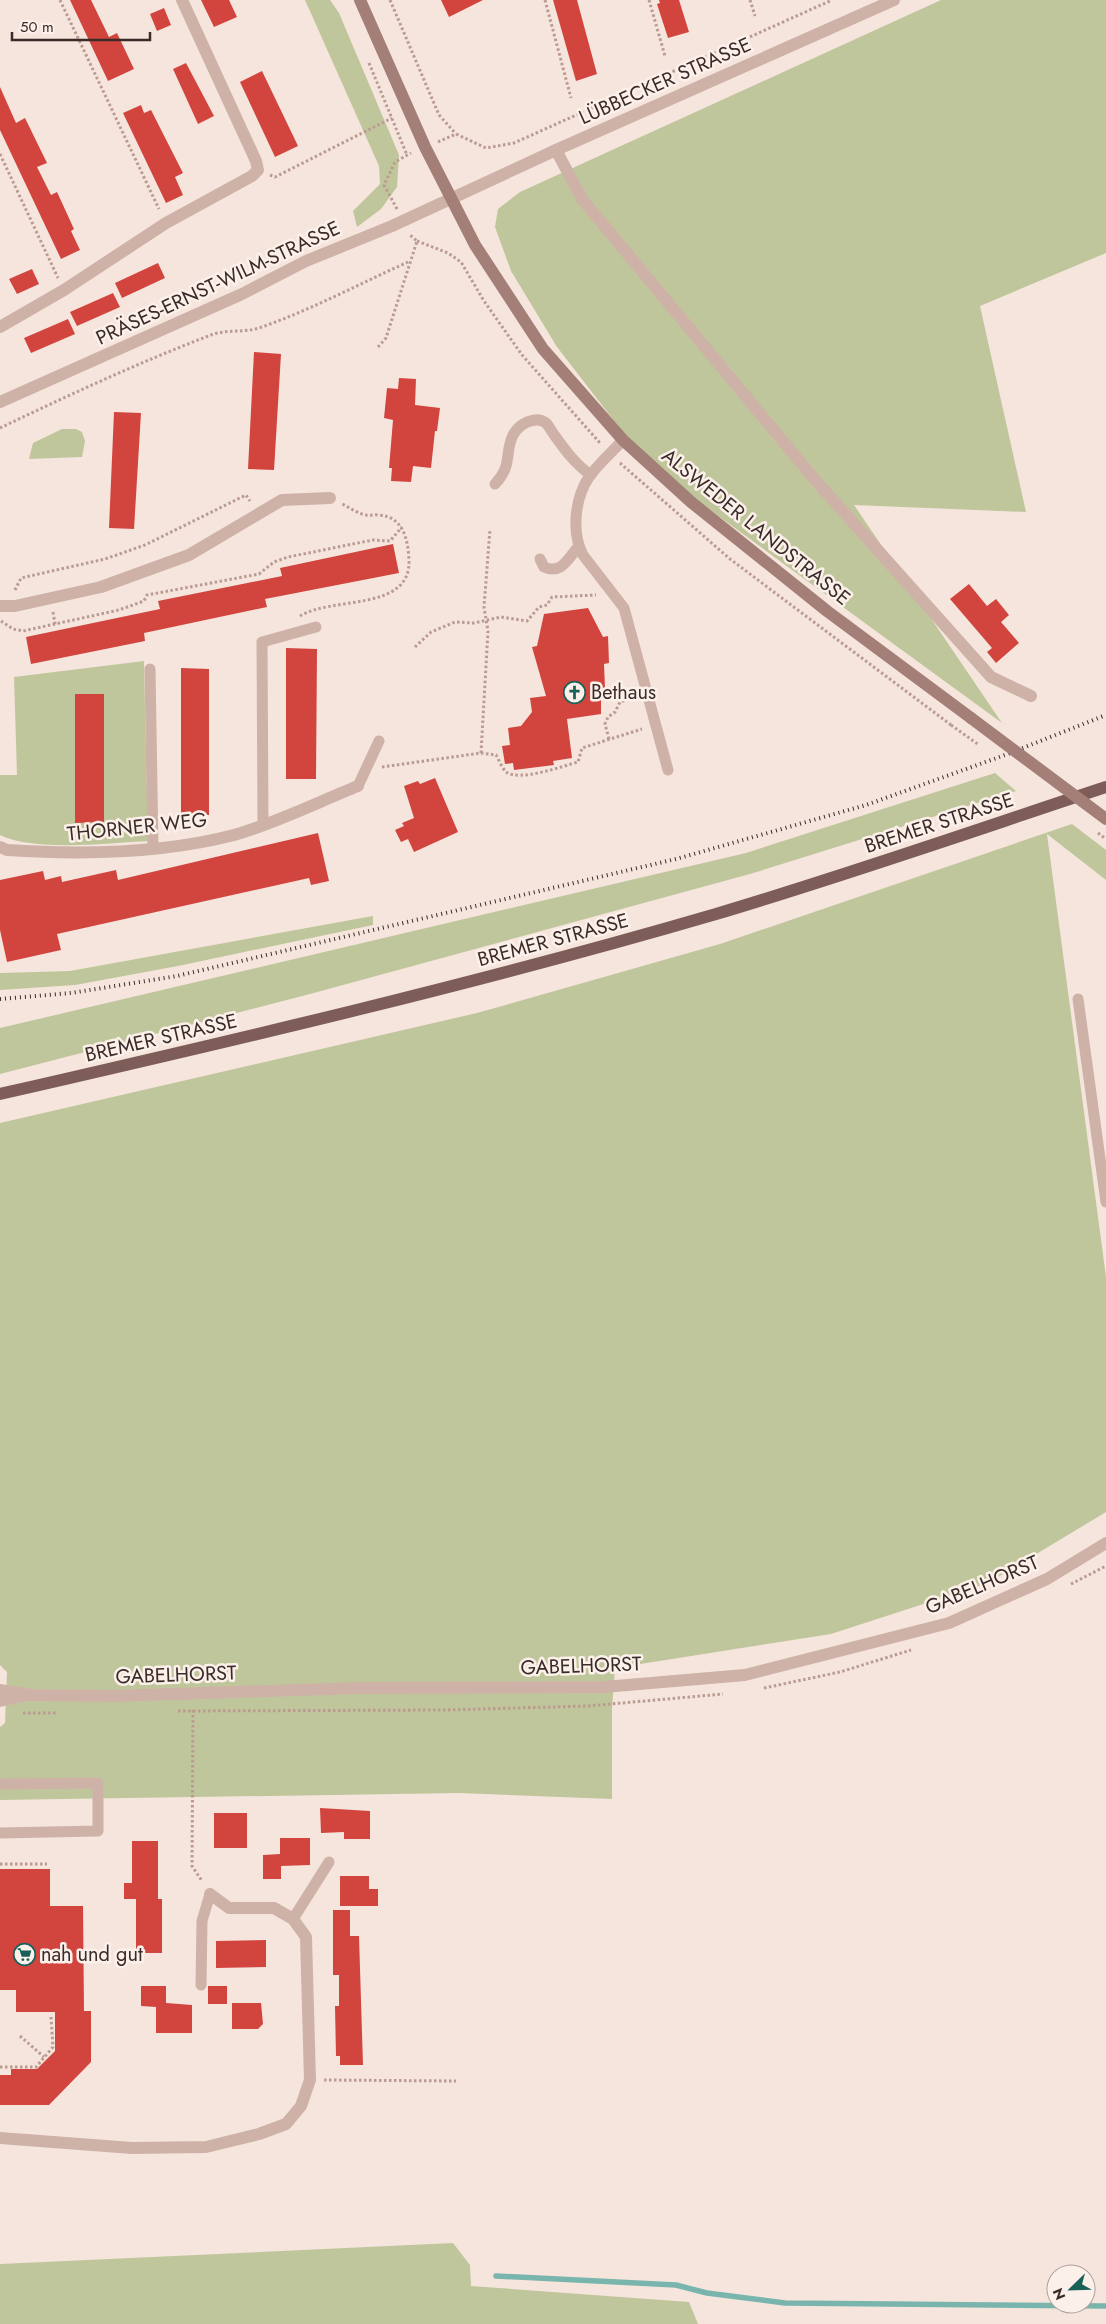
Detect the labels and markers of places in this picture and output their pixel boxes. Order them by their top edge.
place label: Bethaus [591,678,656,707]
church icon: Bethaus [563,680,587,704]
place label: nah und gut [41,1940,143,1969]
supermarket icon: nah und gut [13,1942,37,1966]

